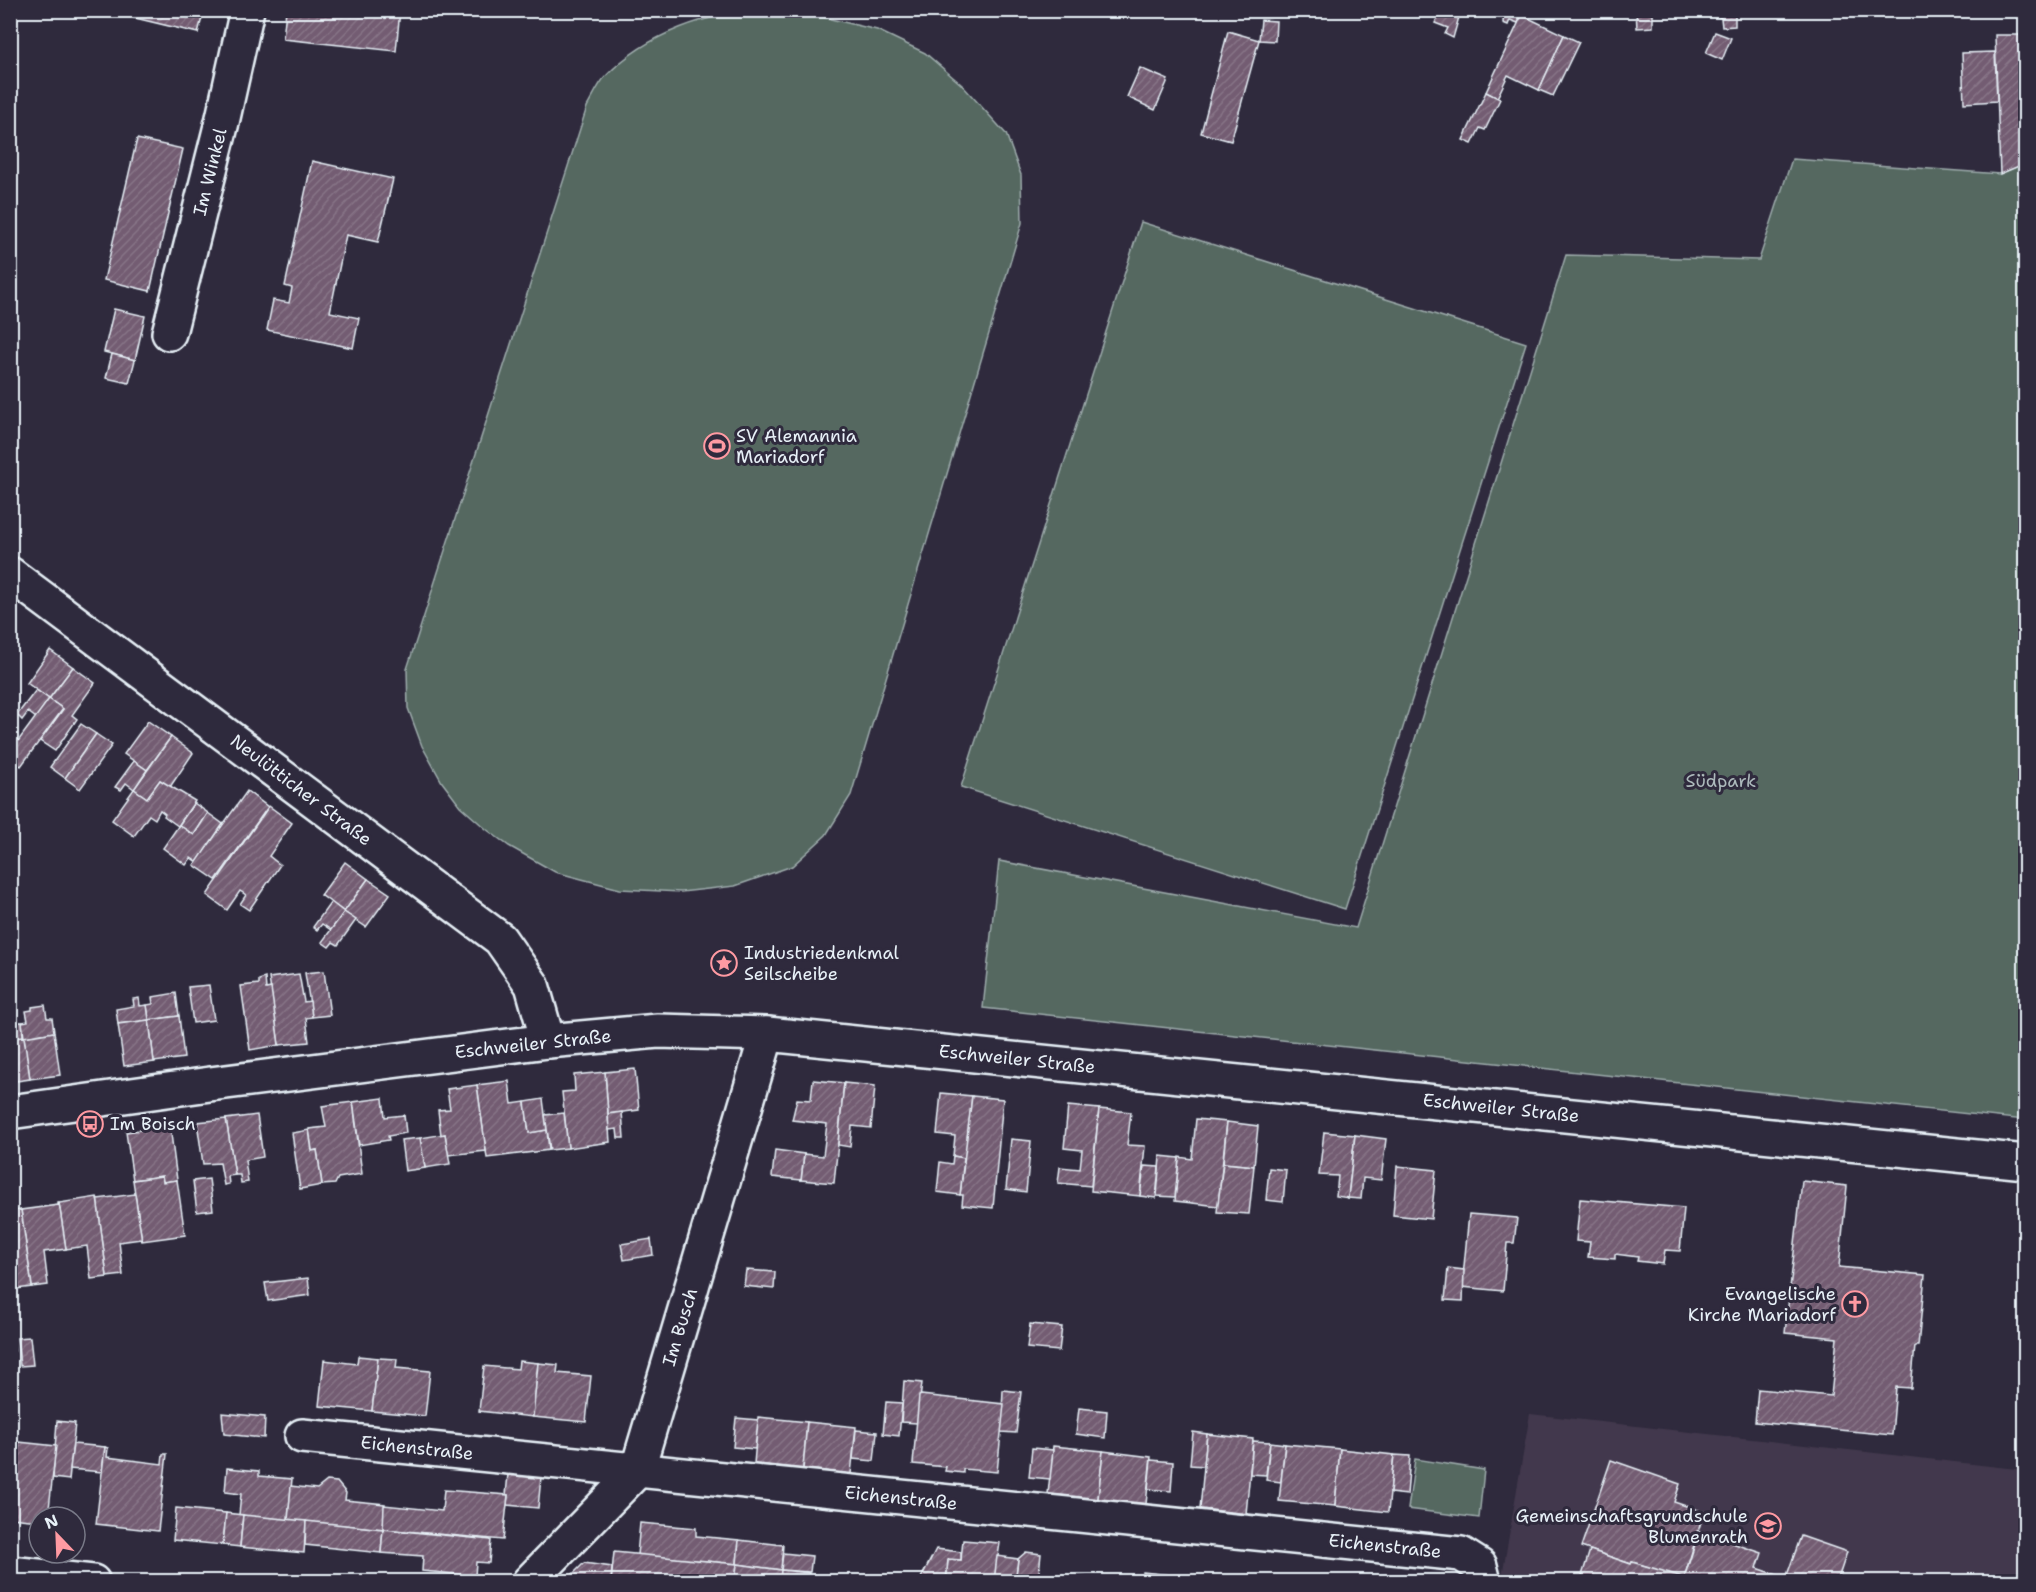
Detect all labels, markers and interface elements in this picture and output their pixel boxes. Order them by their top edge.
street label: Im Winkel [188,125,233,218]
place label: SV Alemannia Mariadorf [736,424,857,469]
sports icon: SV Alemannia Mariadorf [702,431,732,461]
street label: Neulütticher Straße [225,729,377,851]
park label: Südpark [1686,769,1756,793]
place label: Industriedenkmal Seilscheibe [744,941,900,986]
place icon: Industriedenkmal Seilscheibe [709,948,739,978]
street label: Eschweiler Straße [454,1024,612,1064]
street label: Eschweiler Straße [938,1039,1096,1079]
street label: Eschweiler Straße [1422,1088,1580,1128]
bus stop icon: Im Boisch [75,1109,105,1139]
place label: Im Boisch [110,1112,196,1136]
place label: Evangelische Kirche Mariadorf [1688,1282,1836,1327]
street label: Im Busch [657,1285,703,1369]
church icon: Evangelische Kirche Mariadorf [1840,1289,1870,1319]
street label: Eichenstraße [359,1430,475,1466]
street label: Eichenstraße [843,1480,959,1516]
place label: Gemeinschaftsgrundschule Blumenrath [1515,1504,1748,1549]
north arrow [27,1505,87,1565]
text: N [41,1510,61,1534]
school or university icon: Gemeinschaftsgrundschule Blumenrath [1753,1511,1783,1541]
street label: Eichenstraße [1327,1528,1443,1564]

